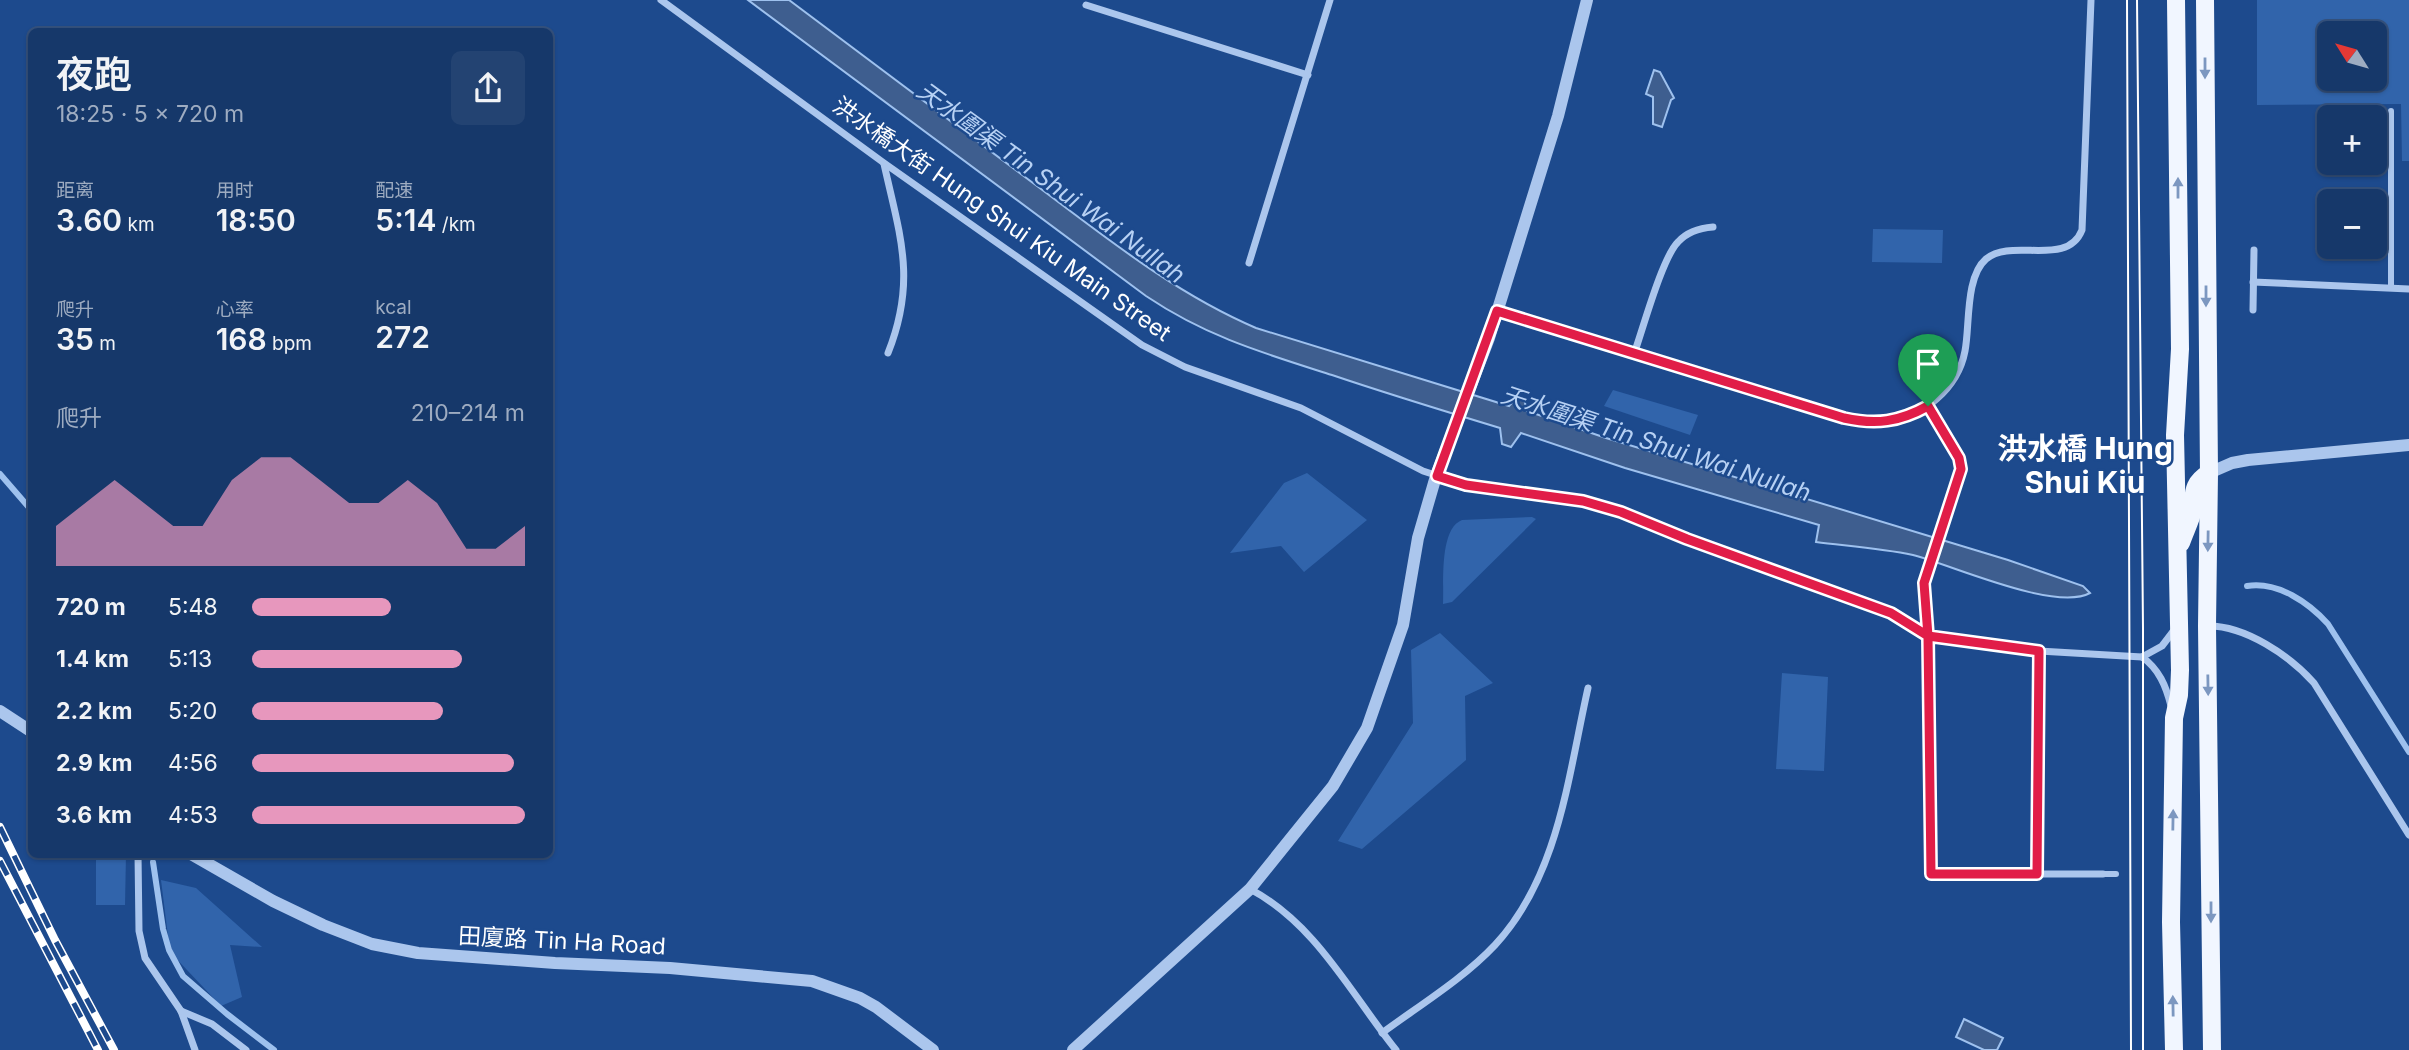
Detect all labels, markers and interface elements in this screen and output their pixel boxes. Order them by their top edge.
north arrow [2317,21,2387,91]
map controls [2317,21,2387,259]
text: 夜跑 [56,51,132,97]
button: share [451,51,525,125]
one-way arrow [2199,57,2211,79]
water label: 天水圍渠 Tin Shui Wai Nullah [912,76,1191,290]
street label: 洪水橋大街 Hung Shui Kiu Main Street [828,91,1177,347]
text: 18:25 · 5 × 720 m [56,100,244,128]
button: + [2317,105,2387,175]
one-way arrow [2172,176,2184,198]
text: 距离 [56,179,94,202]
text: 用时 [216,179,254,202]
text: 配速 [375,179,413,202]
button: − [2317,189,2387,259]
text: 3.60 [56,202,122,238]
text: 18:50 [216,202,296,238]
text: 5:14 [375,202,436,238]
text: km [122,213,155,236]
text: /km [436,213,476,236]
one-way arrow [2200,285,2212,307]
text: kcal [375,296,412,319]
text: 爬升 [56,298,94,321]
text: 心率 [216,298,254,321]
text: 272 [375,319,430,355]
text: 35 [56,321,94,357]
text: 168 [216,321,267,357]
text: m [94,332,116,355]
text: bpm [267,332,312,355]
pin [1898,334,1958,406]
icon: arrive [1909,345,1947,383]
water label: 天水圍渠 Tin Shui Wai Nullah [1498,380,1815,507]
text: 210–214 m [411,399,525,427]
text: 爬升 [56,404,102,432]
district label: 洪水橋 Hung Shui Kiu [1997,430,2173,500]
one-way arrow [2202,530,2214,552]
text: 720 m [56,593,126,621]
text: 5:48 [168,593,218,621]
text: 1.4 km [56,645,129,673]
text: 5:13 [168,645,212,673]
one-way arrow [2202,674,2213,696]
text: 2.2 km [56,697,132,725]
text: 5:20 [168,697,217,725]
text: 2.9 km [56,749,133,777]
text: 4:56 [168,749,218,777]
text: 3.6 km [56,801,132,829]
text: 4:53 [168,801,218,829]
one-way arrow [2167,809,2178,831]
one-way arrow [2205,901,2217,923]
street label: 田廈路 Tin Ha Road [457,922,667,960]
one-way arrow [2168,995,2179,1017]

